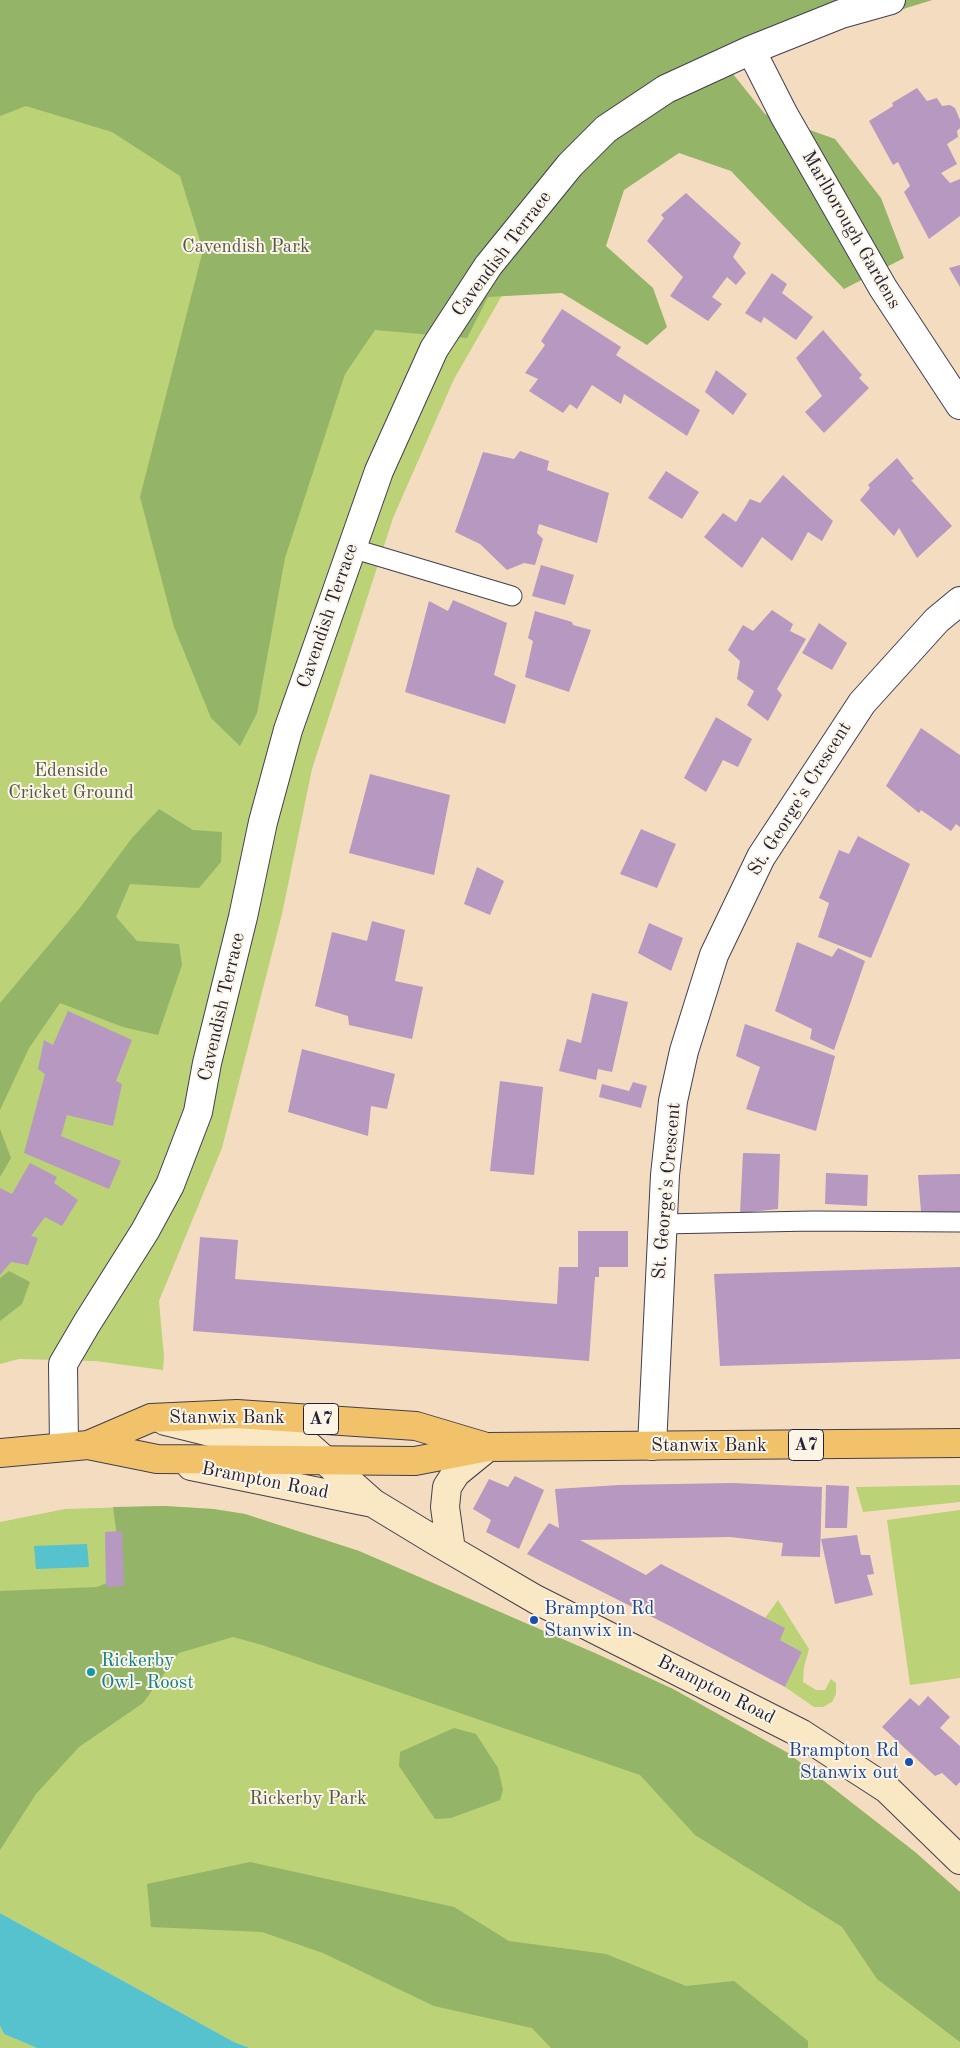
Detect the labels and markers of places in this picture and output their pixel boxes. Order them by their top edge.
place label: Brampton Rd Stanwix in [544,1598,654,1642]
marker: Brampton Rd Stanwix in [528,1614,540,1626]
place label: Rickerby Owl- Roost [101,1650,194,1694]
marker: Rickerby Owl- Roost [85,1666,97,1678]
place label: Brampton Rd Stanwix out [789,1740,899,1784]
marker: Brampton Rd Stanwix out [903,1756,915,1768]

